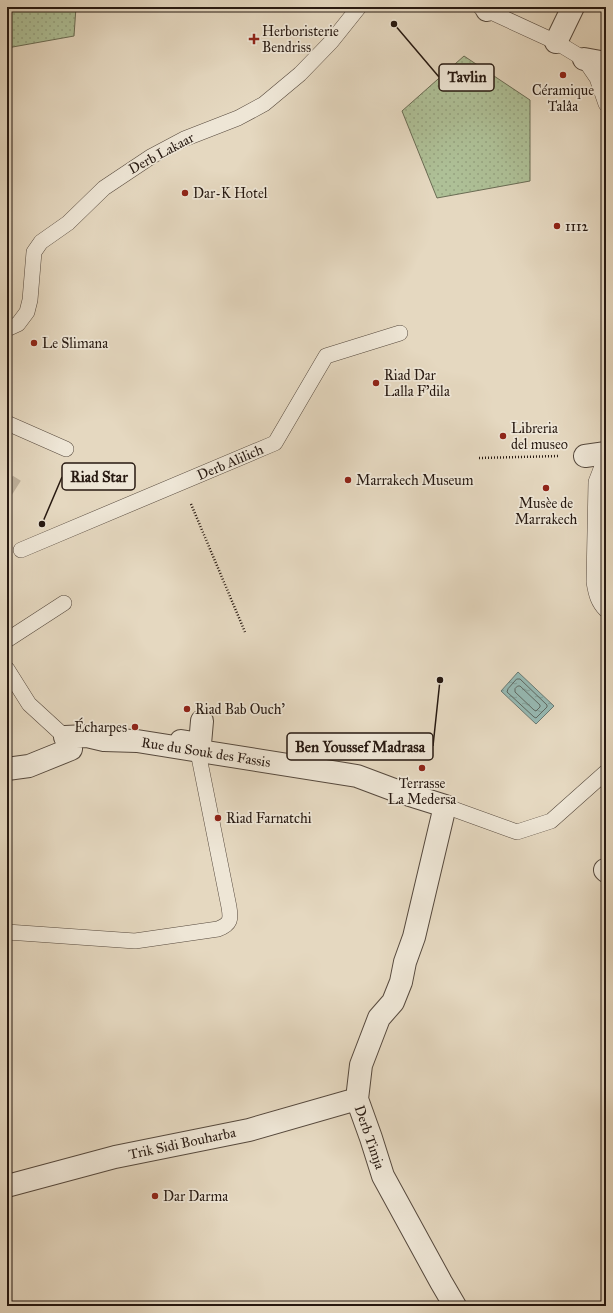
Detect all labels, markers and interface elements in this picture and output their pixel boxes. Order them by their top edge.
place label: Herboristerie Bendriss [262,23,339,56]
marker: Herboristerie Bendriss [249,34,259,44]
callout: Tavlin [439,64,494,91]
text: Tavlin [446,68,487,86]
marker: Céramique Talâa [558,70,568,80]
place label: Céramique Talâa [532,82,594,115]
street label: Derb Lakaar [126,129,198,178]
place label: Dar-K Hotel [193,185,268,202]
marker: Dar-K Hotel [180,188,190,198]
place label: 1112 [565,218,589,235]
marker: 1112 [552,221,562,231]
place label: Le Slimana [42,335,108,352]
marker: Le Slimana [29,338,39,348]
place label: Riad Dar Lalla F'dila [384,367,450,400]
marker: Riad Dar Lalla F'dila [371,378,381,388]
place label: Libreria del museo [511,420,568,453]
marker: Libreria del museo [498,431,508,441]
street label: Derb Alilich [195,441,266,484]
callout: Riad Star [62,463,135,490]
text: Riad Star [70,468,128,486]
place label: Marrakech Museum [356,472,474,489]
marker: Marrakech Museum [343,475,353,485]
marker: Musèe de Marrakech [541,483,551,493]
place label: Musèe de Marrakech [515,495,578,528]
place label: Riad Bab Ouch’ [195,701,285,718]
marker: Riad Bab Ouch’ [182,704,192,714]
place label: Écharpes [74,717,127,736]
marker: Écharpes [130,722,140,732]
callout: Ben Youssef Madrasa [287,733,433,760]
street label: Rue du Souk des Fassis [140,734,272,771]
text: Ben Youssef Madrasa [295,738,426,756]
marker: Terrasse La Medersa [417,763,427,773]
place label: Terrasse La Medersa [388,775,456,808]
place label: Riad Farnatchi [226,810,312,827]
marker: Riad Farnatchi [213,813,223,823]
street label: Derb Timja [351,1103,388,1171]
street label: Trik Sidi Bouharba [127,1124,237,1163]
place label: Dar Darma [163,1188,228,1205]
marker: Dar Darma [150,1191,160,1201]

